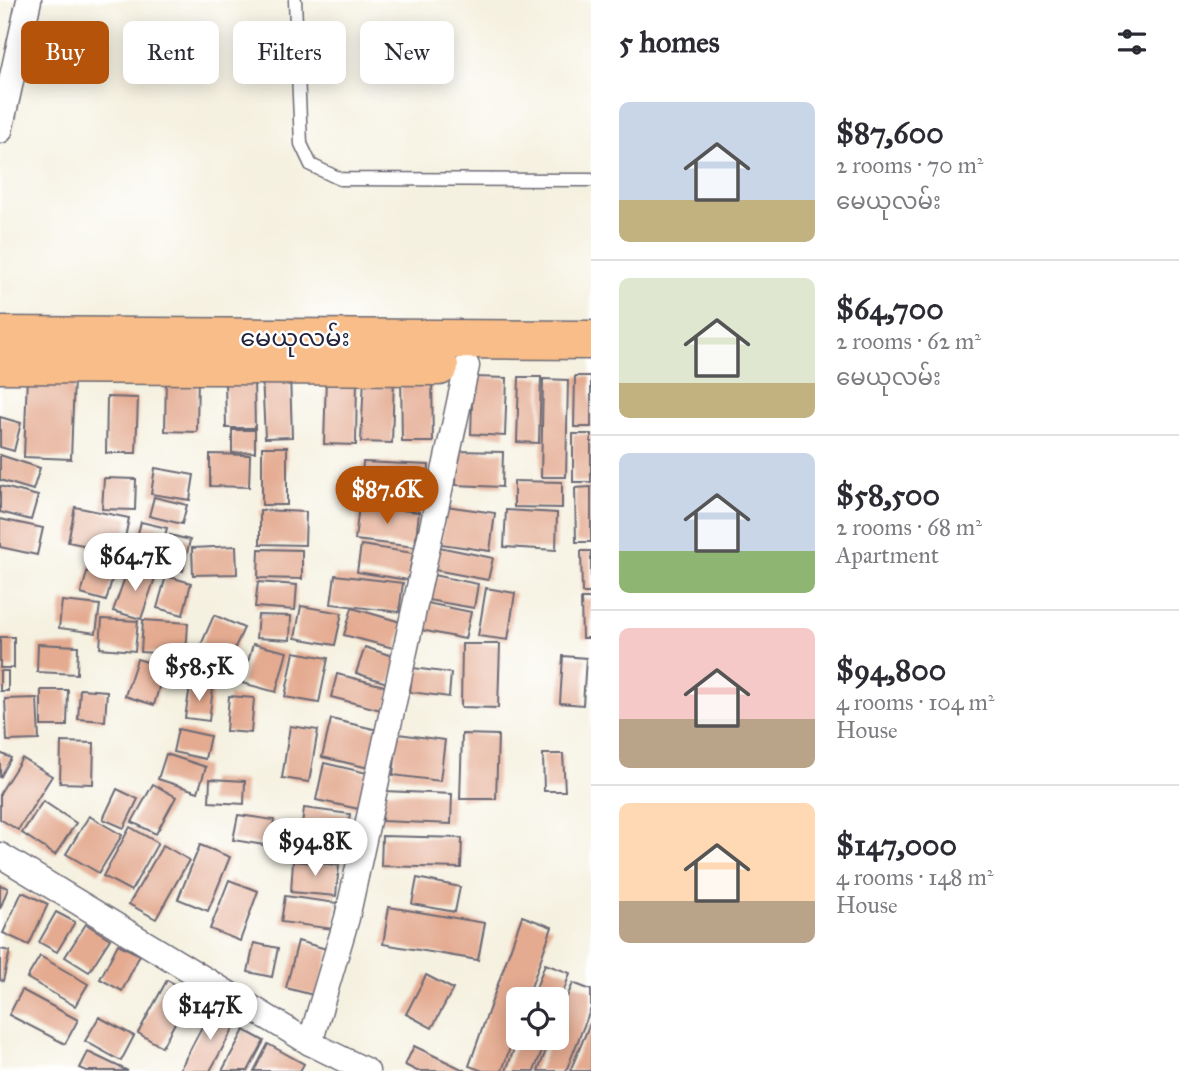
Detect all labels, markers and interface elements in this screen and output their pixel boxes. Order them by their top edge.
chip: Buy [21,21,109,84]
chip: Rent [123,21,219,84]
chip: Filters [233,21,346,84]
chip: New [360,21,454,84]
icon: filters [1113,23,1151,61]
text: 5 homes [619,24,720,60]
text: $87,600 [836,115,944,151]
icon: home [675,130,759,214]
text: 2 rooms · 70 m² [836,151,984,179]
text: မေယုလမ်း [836,187,941,215]
text: $64,700 [836,291,944,327]
icon: home [675,306,759,390]
street label: မေယုလမ်း [240,322,350,357]
text: 2 rooms · 62 m² [836,327,981,355]
text: မေယုလမ်း [836,363,941,391]
pin: $87.6K [330,466,444,526]
text: $87.6K [352,475,422,503]
text: $58,500 [836,477,940,513]
icon: home [675,481,759,565]
text: 2 rooms · 68 m² [836,513,982,541]
pin: $64.7K [78,534,192,593]
text: Apartment [836,541,939,569]
text: $64.7K [100,542,170,570]
pin: $58.5K [142,644,256,703]
text: $58.5K [165,652,233,680]
text: $94,800 [836,652,946,688]
icon: home [675,656,759,740]
text: 4 rooms · 104 m² [836,688,995,716]
text: House [836,716,898,744]
pin: $94.8K [258,818,372,878]
text: $94.8K [279,827,351,855]
text: $147,000 [836,827,957,863]
icon: home [675,831,759,915]
text: 4 rooms · 148 m² [836,863,993,891]
text: House [836,891,898,919]
pin: $147K [161,982,259,1042]
map controls [506,987,569,1050]
button: locate [506,987,569,1050]
text: $147K [178,991,242,1019]

